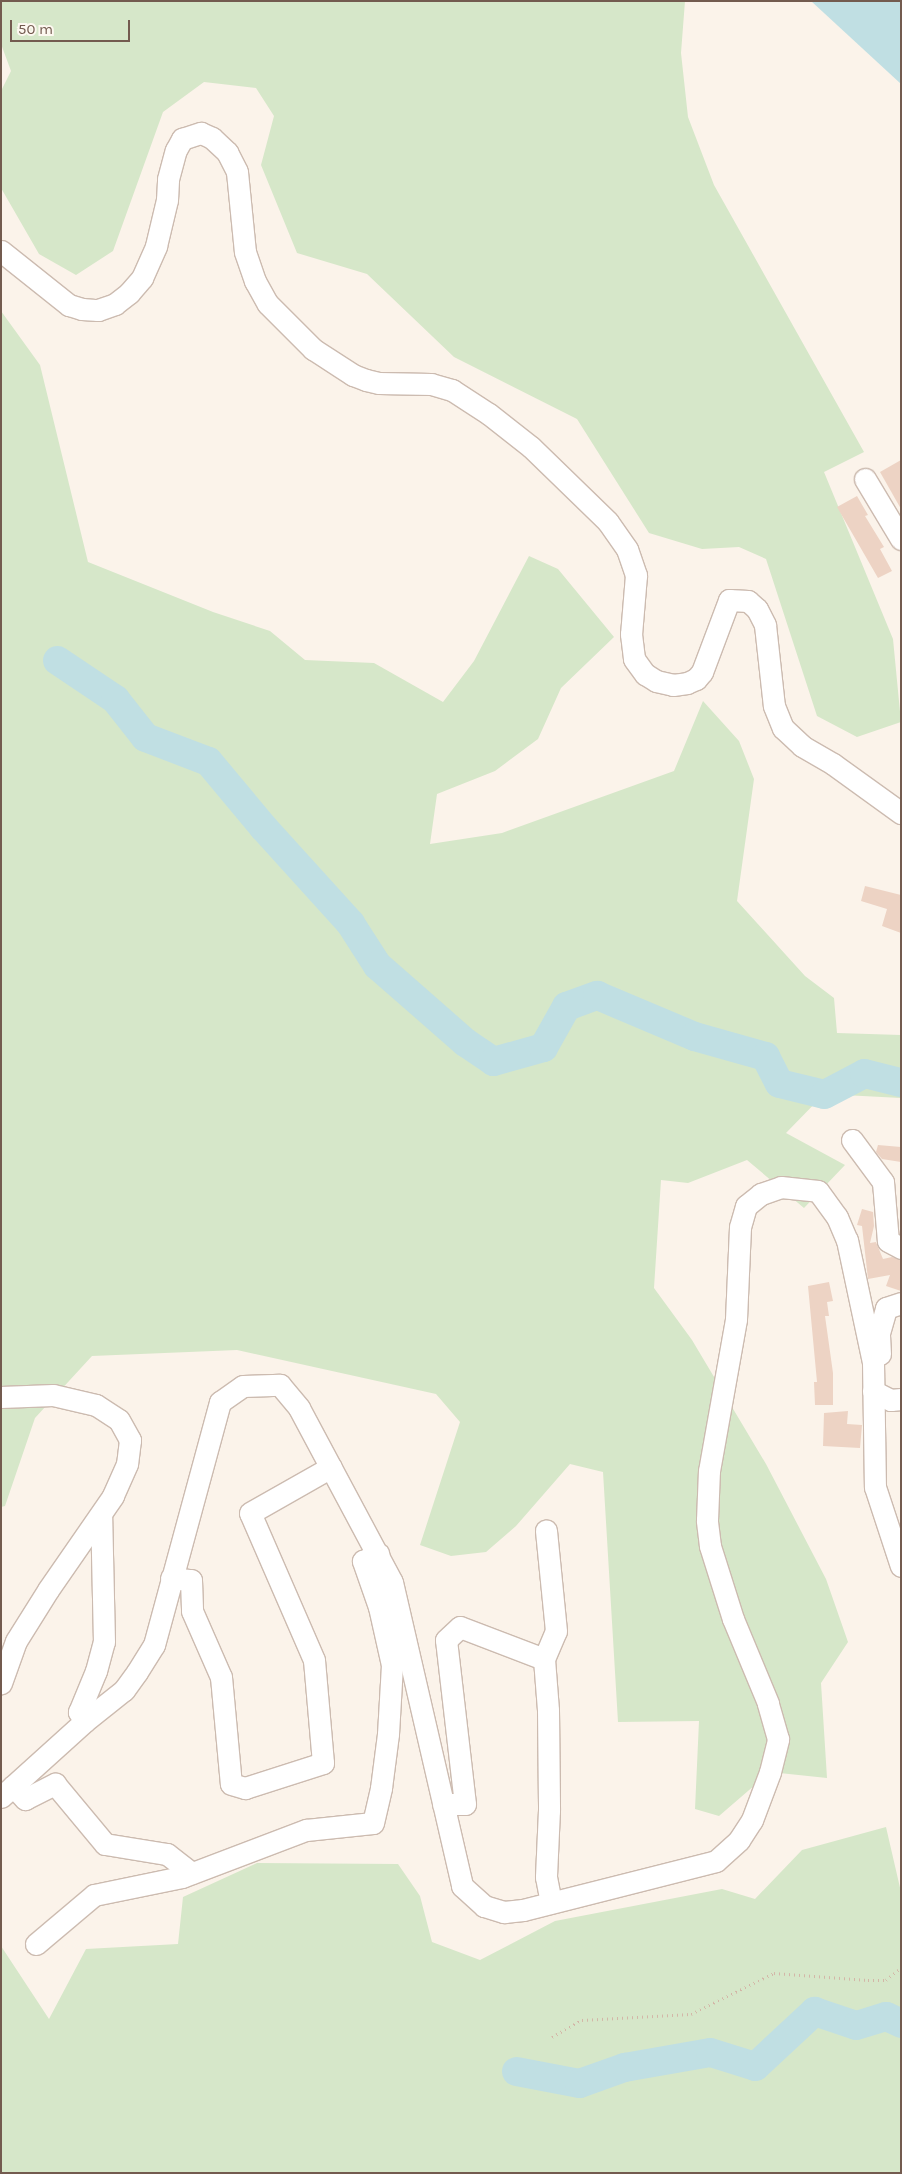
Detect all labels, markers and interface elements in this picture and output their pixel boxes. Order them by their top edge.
scale bar [12,10,132,42]
text: 50 m [18,20,53,38]

